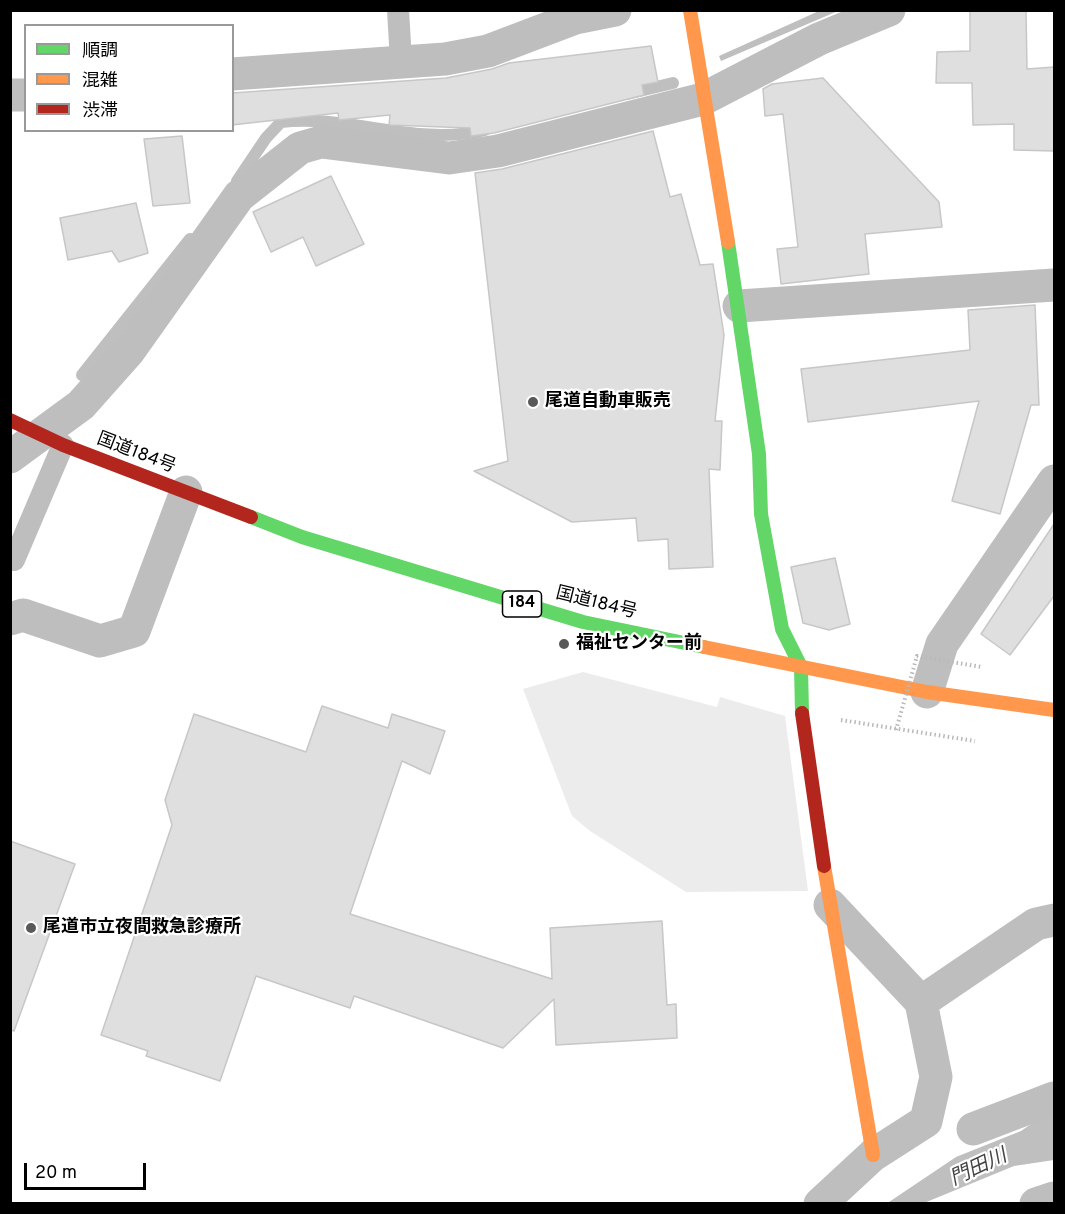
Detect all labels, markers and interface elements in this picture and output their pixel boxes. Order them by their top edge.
legend [24,24,234,132]
text: 順調 [82,40,118,63]
text: 混雑 [82,70,118,93]
text: 渋滞 [82,100,118,123]
place label: 尾道自動車販売 [545,391,671,413]
marker: 尾道自動車販売 [526,395,540,409]
street label: 国道184号 [93,429,179,479]
street label: 国道184号 [553,583,639,625]
road number: 184 [502,591,542,617]
place label: 福祉センター前 [576,633,702,655]
marker: 福祉センター前 [557,637,571,651]
place label: 尾道市立夜間救急診療所 [43,917,241,939]
marker: 尾道市立夜間救急診療所 [24,921,38,935]
water label: 門田川 [947,1145,1011,1193]
scale bar [27,1151,148,1189]
text: 20 m [35,1162,77,1185]

